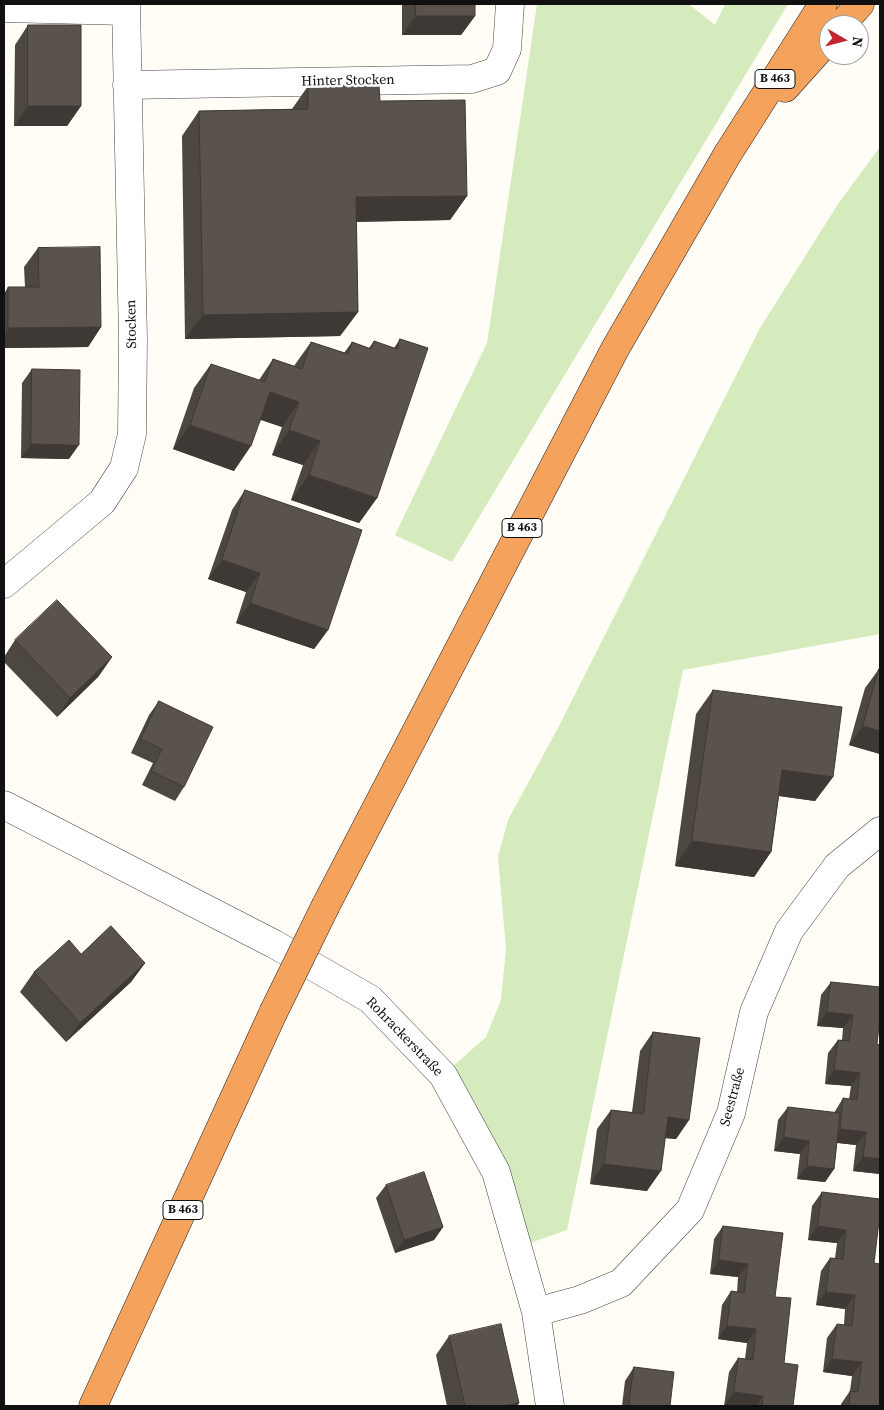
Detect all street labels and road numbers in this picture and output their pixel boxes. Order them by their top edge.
road number: B 463 [755,70,795,88]
street label: Hinter Stocken [301,72,395,90]
street label: Stocken [123,299,141,349]
road number: B 463 [502,518,542,538]
street label: Rohrackerstraße [362,994,446,1080]
street label: Seestraße [717,1066,749,1128]
road number: B 463 [163,1200,203,1220]

